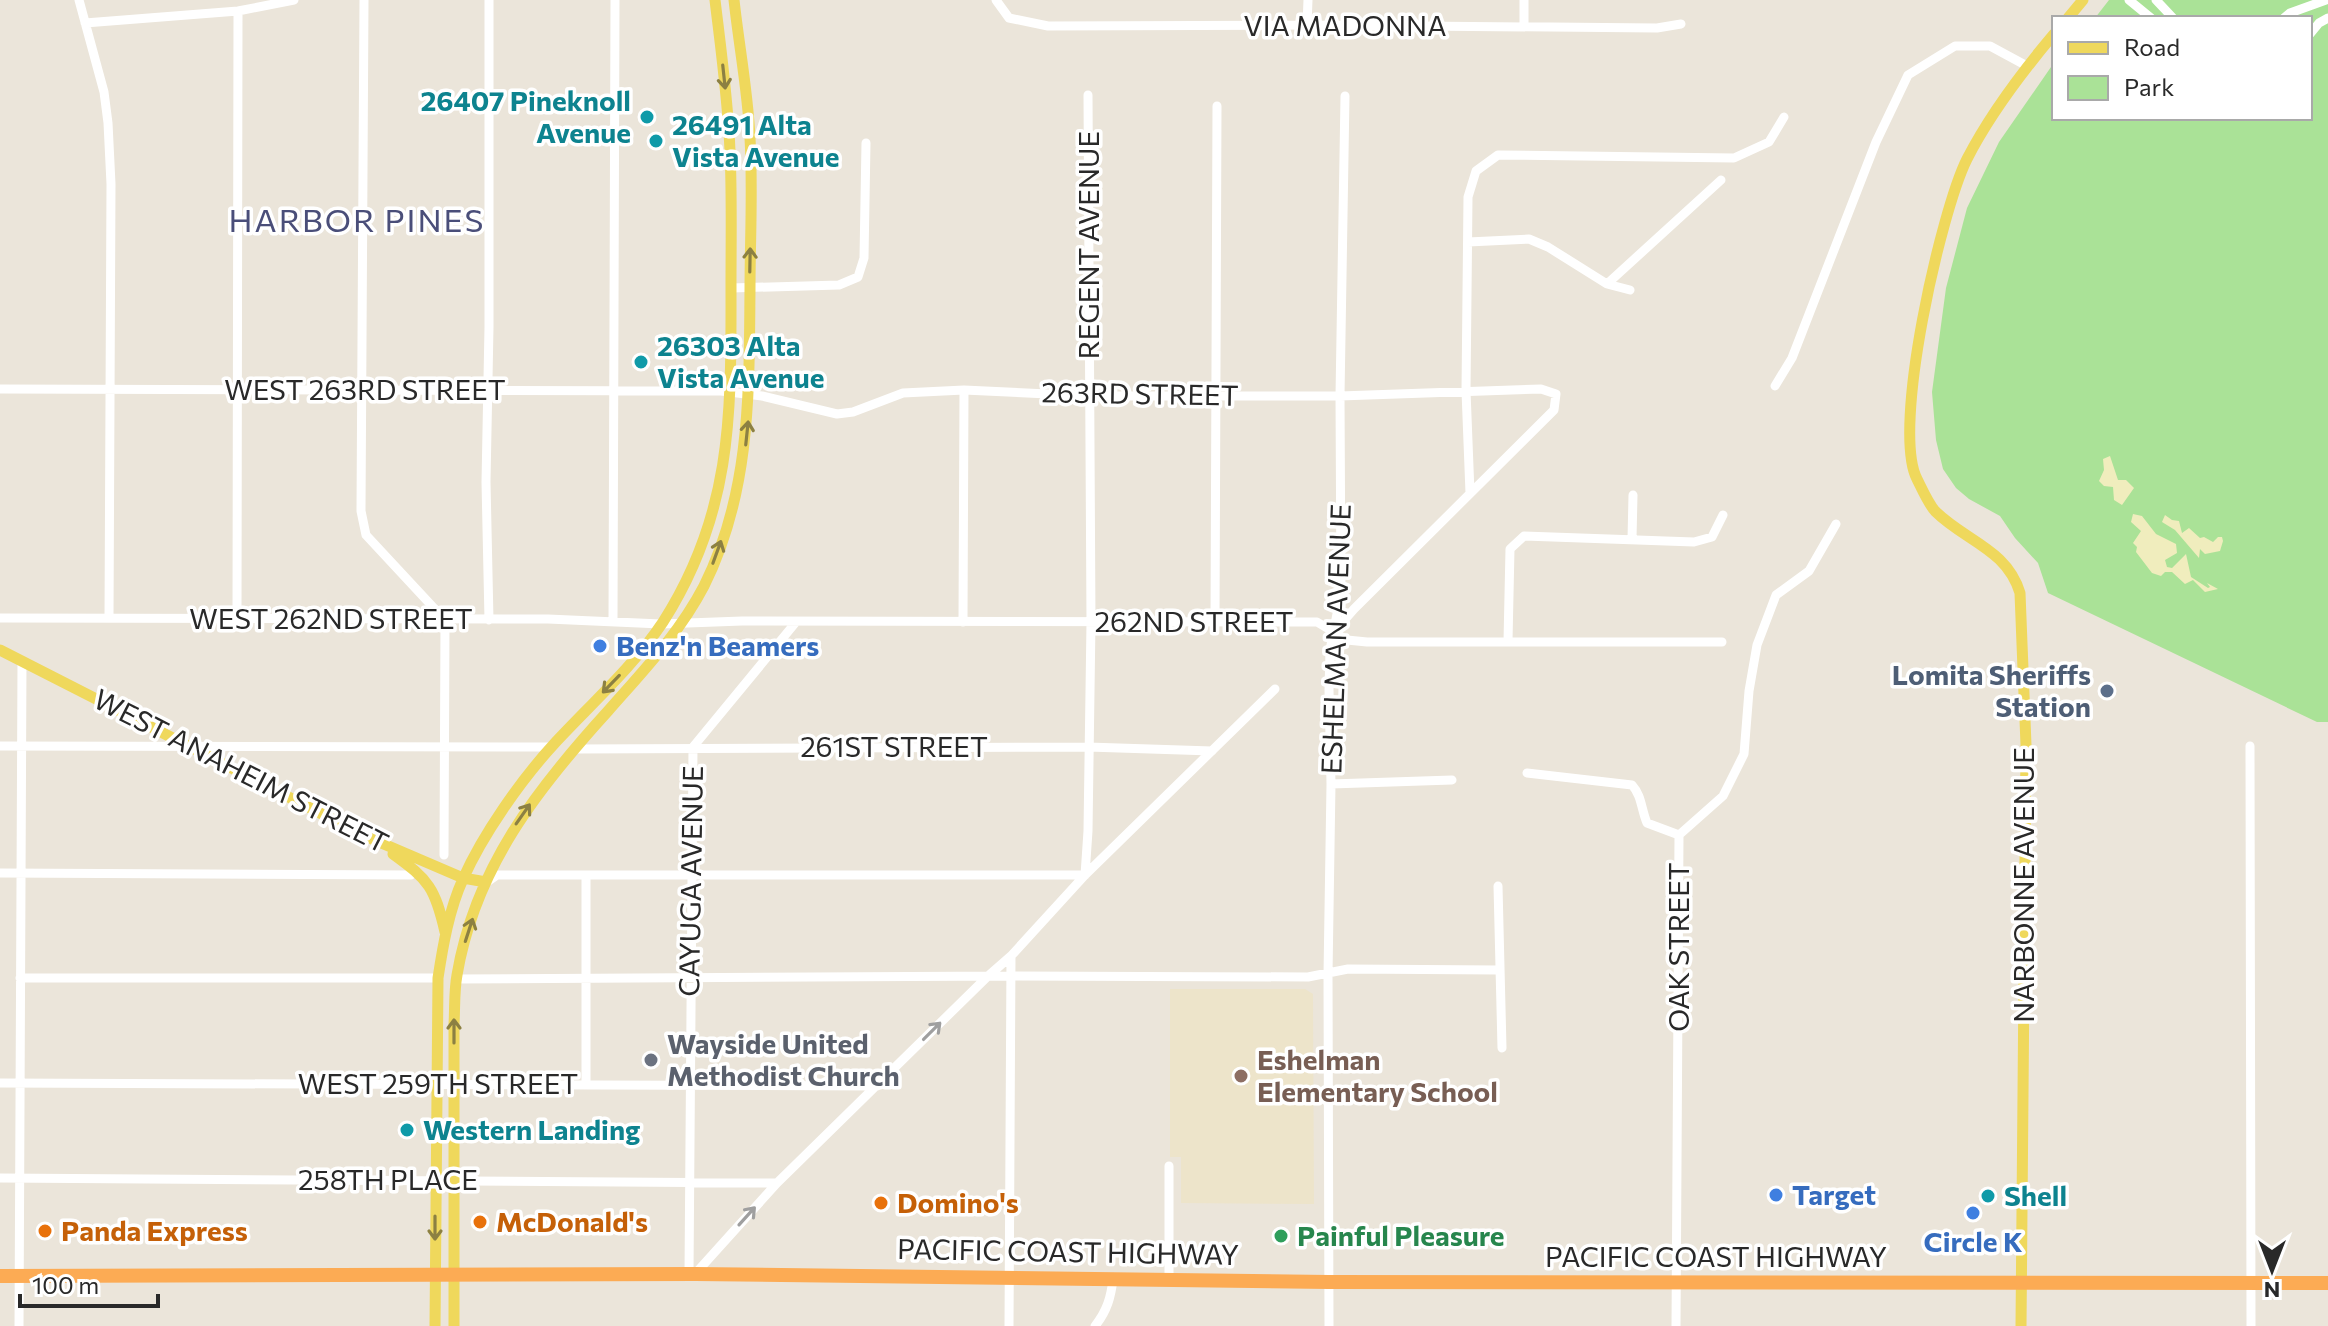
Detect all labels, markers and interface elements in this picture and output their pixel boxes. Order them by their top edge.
street label: VIA MADONNA [1244,8,1446,42]
legend [2052,16,2312,120]
text: Road [2124,32,2180,61]
one-way arrow [717,64,732,90]
text: Park [2124,72,2174,101]
place label: 26407 Pineknoll Avenue [421,83,631,149]
place label: 26491 Alta Vista Avenue [672,107,840,173]
marker: 26407 Pineknoll Avenue [638,108,656,126]
street label: REGENT AVENUE [1071,131,1105,359]
marker: 26491 Alta Vista Avenue [647,132,665,150]
district label: HARBOR PINES [229,199,485,239]
one-way arrow [742,247,758,274]
place label: 26303 Alta Vista Avenue [657,328,825,394]
marker: 26303 Alta Vista Avenue [632,353,650,371]
street label: WEST 263RD STREET [224,372,506,406]
street label: 263RD STREET [1041,374,1239,412]
one-way arrow [739,420,754,447]
street label: ESHELMAN AVENUE [1313,503,1357,775]
one-way arrow [711,540,726,565]
street label: WEST 262ND STREET [189,601,473,635]
street label: 262ND STREET [1095,604,1294,638]
place label: Benz'n Beamers [616,628,819,662]
marker: Benz'n Beamers [591,637,609,655]
place label: Lomita Sheriffs Station [1892,657,2091,723]
one-way arrow [602,674,621,694]
street label: WEST ANAHEIM STREET [89,681,394,859]
marker: Lomita Sheriffs Station [2098,682,2116,700]
street label: 261ST STREET [800,729,988,763]
street label: NARBONNE AVENUE [2006,747,2040,1023]
street label: CAYUGA AVENUE [671,765,709,997]
one-way arrow [515,803,531,825]
street label: OAK STREET [1661,862,1695,1032]
one-way arrow [463,918,478,943]
one-way arrow [447,1018,462,1045]
one-way arrow [922,1022,941,1041]
place label: Wayside United Methodist Church [667,1026,900,1092]
place label: Eshelman Elementary School [1257,1042,1498,1108]
marker: Wayside United Methodist Church [642,1051,660,1069]
street label: WEST 259TH STREET [298,1066,578,1100]
marker: Eshelman Elementary School [1232,1067,1250,1085]
place label: Western Landing [423,1112,641,1146]
marker: Western Landing [398,1121,416,1139]
street label: 258TH PLACE [298,1162,478,1196]
place label: Target [1792,1177,1876,1211]
place label: Shell [2004,1178,2067,1212]
place label: Domino's [897,1185,1019,1219]
marker: Target [1767,1186,1785,1204]
marker: Shell [1979,1187,1997,1205]
marker: Domino's [872,1194,890,1212]
place label: McDonald's [496,1204,648,1238]
marker: Circle K [1964,1204,1982,1222]
one-way arrow [738,1206,756,1226]
place label: Panda Express [61,1213,248,1247]
marker: McDonald's [471,1213,489,1231]
one-way arrow [427,1214,443,1241]
place label: Painful Pleasure [1297,1218,1505,1252]
marker: Panda Express [36,1222,54,1240]
place label: Circle K [1924,1224,2023,1258]
marker: Painful Pleasure [1272,1227,1290,1245]
north arrow [2232,1230,2312,1310]
street label: PACIFIC COAST HIGHWAY [897,1231,1239,1271]
street label: PACIFIC COAST HIGHWAY [1545,1239,1887,1273]
scale bar [20,1258,158,1308]
text: 100 m [32,1270,99,1299]
text: N [2264,1277,2280,1304]

